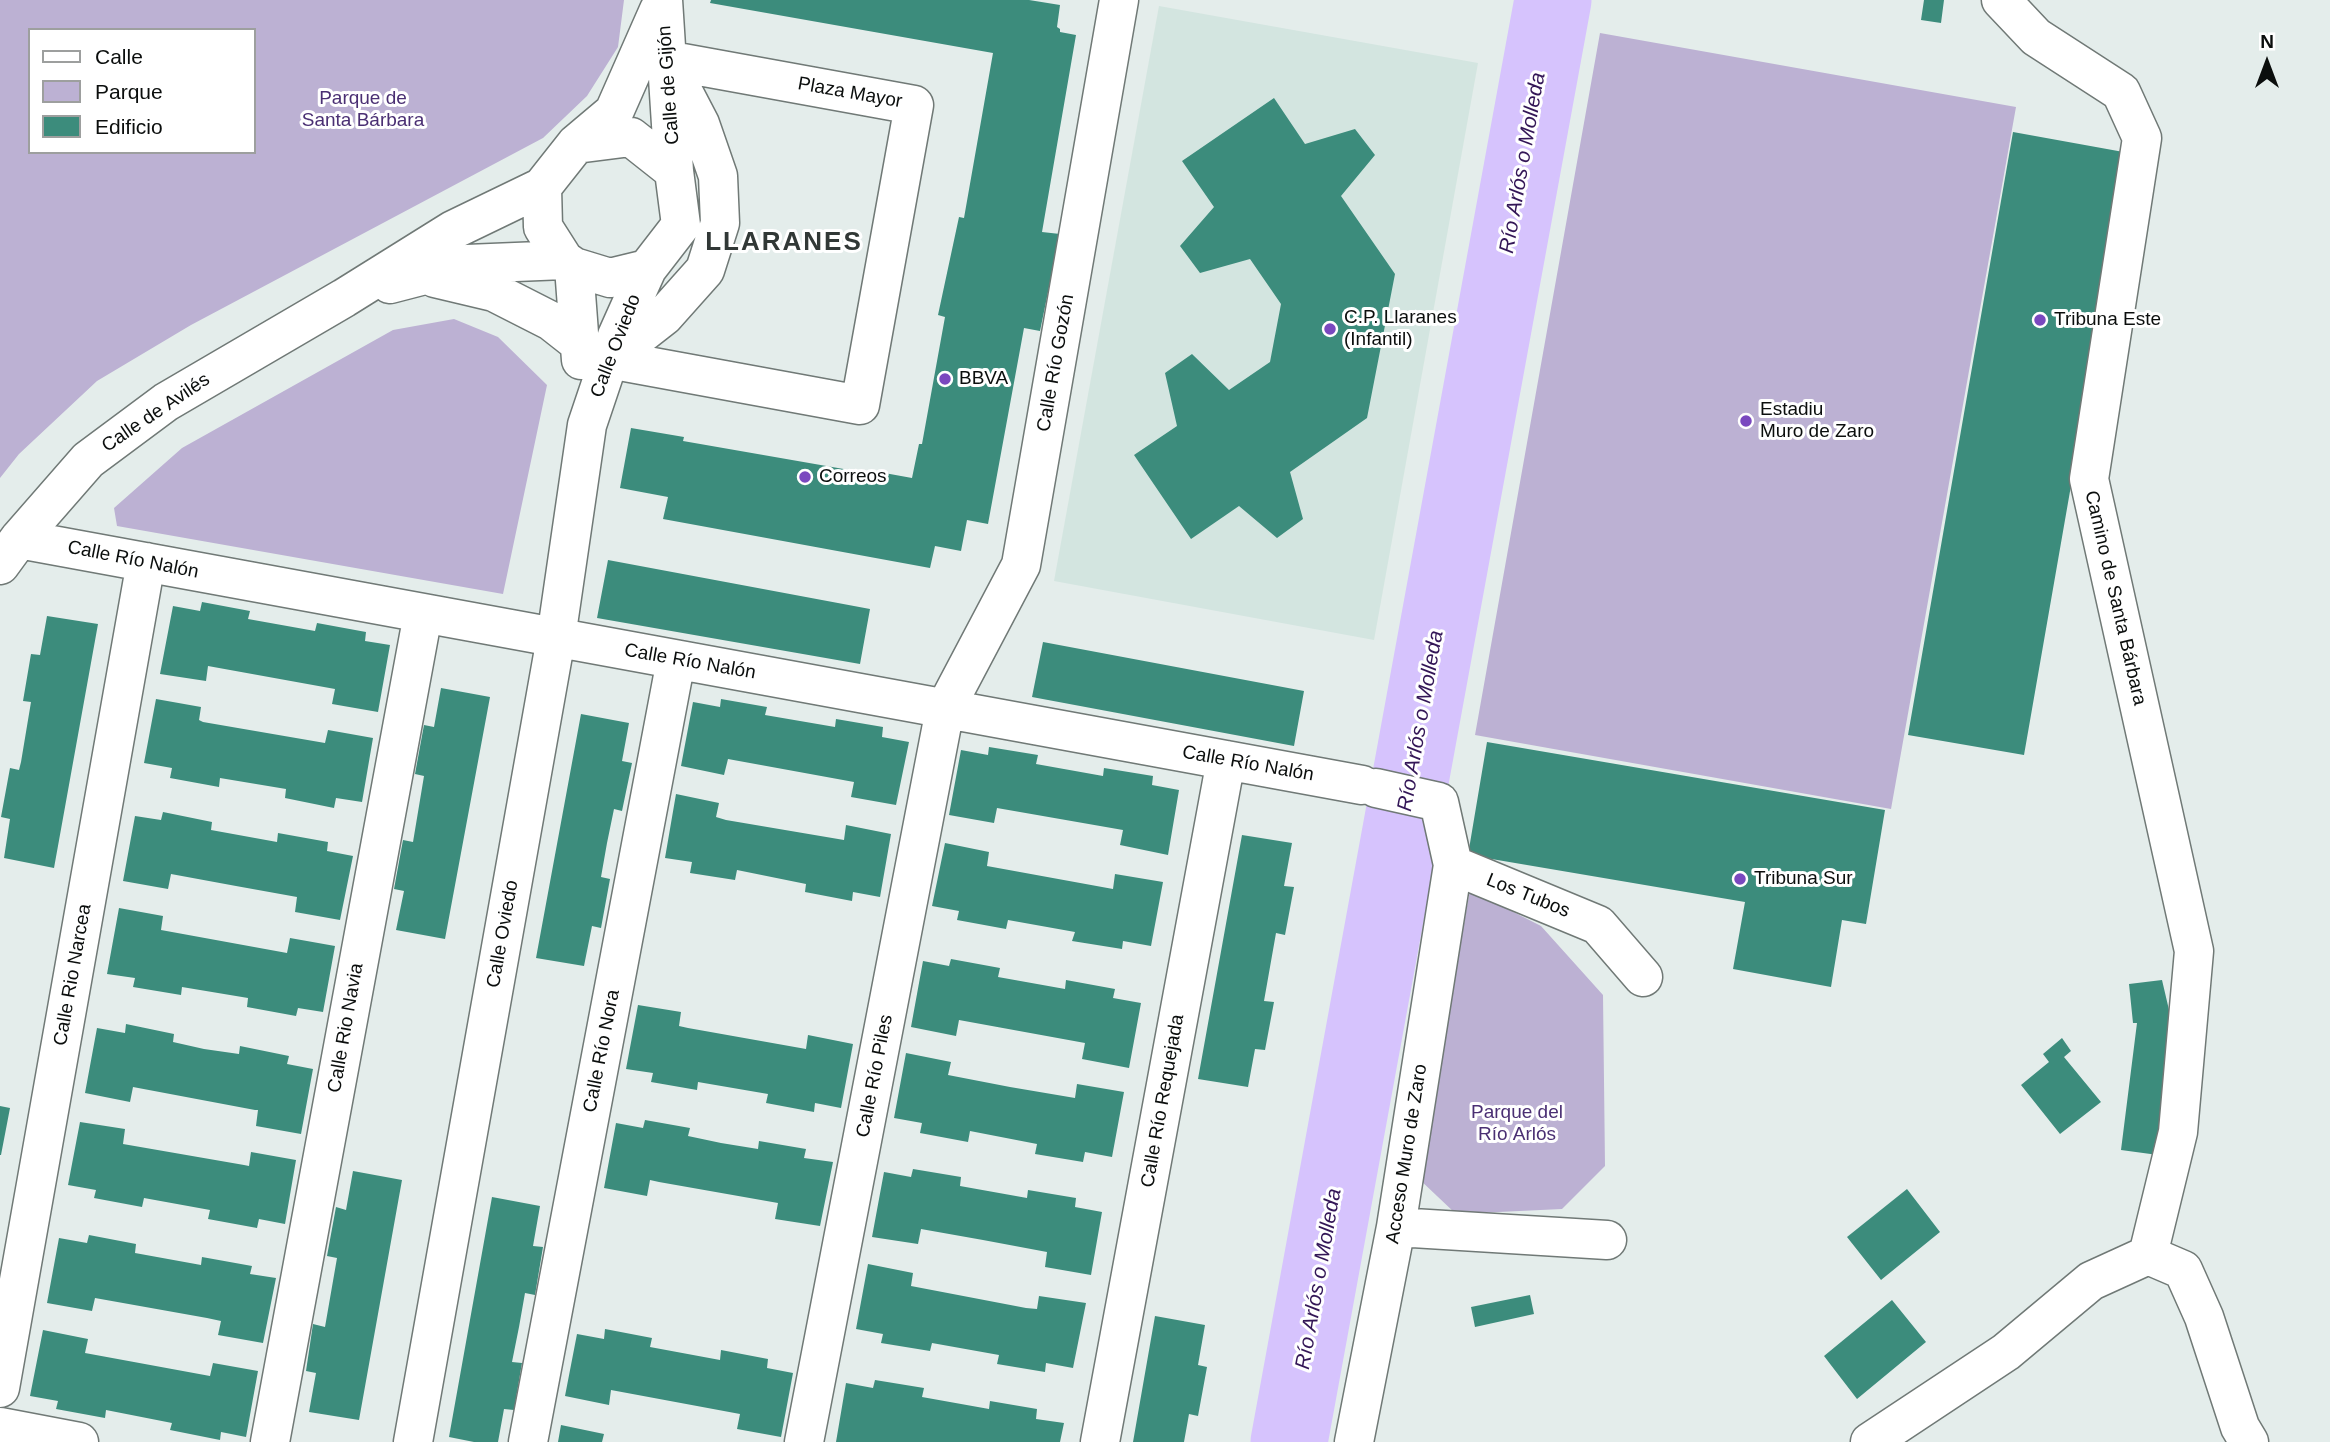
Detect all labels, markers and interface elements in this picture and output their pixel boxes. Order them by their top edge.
street label: Calle de Gijón [653,25,685,145]
legend [28,28,256,154]
north arrow [2232,28,2302,98]
text: N [2260,31,2274,52]
text: Calle [95,45,143,68]
water label: Río Arlós o Molleda [1495,71,1551,255]
street label: Plaza Mayor [796,73,904,113]
text: Parque [95,80,163,103]
park label: Parque de Santa Bárbara [302,88,424,132]
text: Edificio [95,115,163,138]
district label: LLARANES [706,227,862,259]
street label: Calle Oviedo [586,291,646,401]
street label: Calle Río Gozón [1033,292,1079,434]
place label: C.P. Llaranes (Infantil) [1344,307,1457,351]
place label: Tribuna Este [2054,309,2161,331]
marker: Tribuna Este [2032,312,2048,328]
marker: C.P. Llaranes (Infantil) [1322,321,1338,337]
place label: BBVA [959,368,1008,390]
street label: Calle de Avilés [98,369,214,457]
marker: BBVA [937,371,953,387]
place label: Estadiu Muro de Zaro [1760,399,1874,443]
marker: Estadiu Muro de Zaro [1738,413,1754,429]
place label: Correos [819,466,887,488]
marker: Correos [797,469,813,485]
street label: Camino de Santa Bárbara [2079,488,2151,708]
street label: Calle Río Nalón [66,536,200,584]
water label: Río Arlós o Molleda [1393,629,1449,813]
street label: Calle Río Nalón [622,639,758,685]
street label: Calle Río Nalón [1180,741,1316,787]
place label: Tribuna Sur [1754,868,1853,890]
street label: Los Tubos [1483,869,1573,923]
marker: Tribuna Sur [1732,871,1748,887]
street label: Calle Oviedo [482,878,524,990]
street label: Calle Rio Narcea [49,902,97,1048]
street label: Calle Rio Navia [323,962,369,1094]
street label: Calle Río Nora [579,988,625,1114]
street label: Calle Río Piles [852,1013,898,1139]
street label: Calle Río Requejada [1137,1013,1189,1189]
street label: Acceso Muro de Zaro [1382,1063,1432,1245]
park label: Parque del Río Arlós [1471,1102,1563,1146]
water label: Río Arlós o Molleda [1291,1187,1347,1371]

